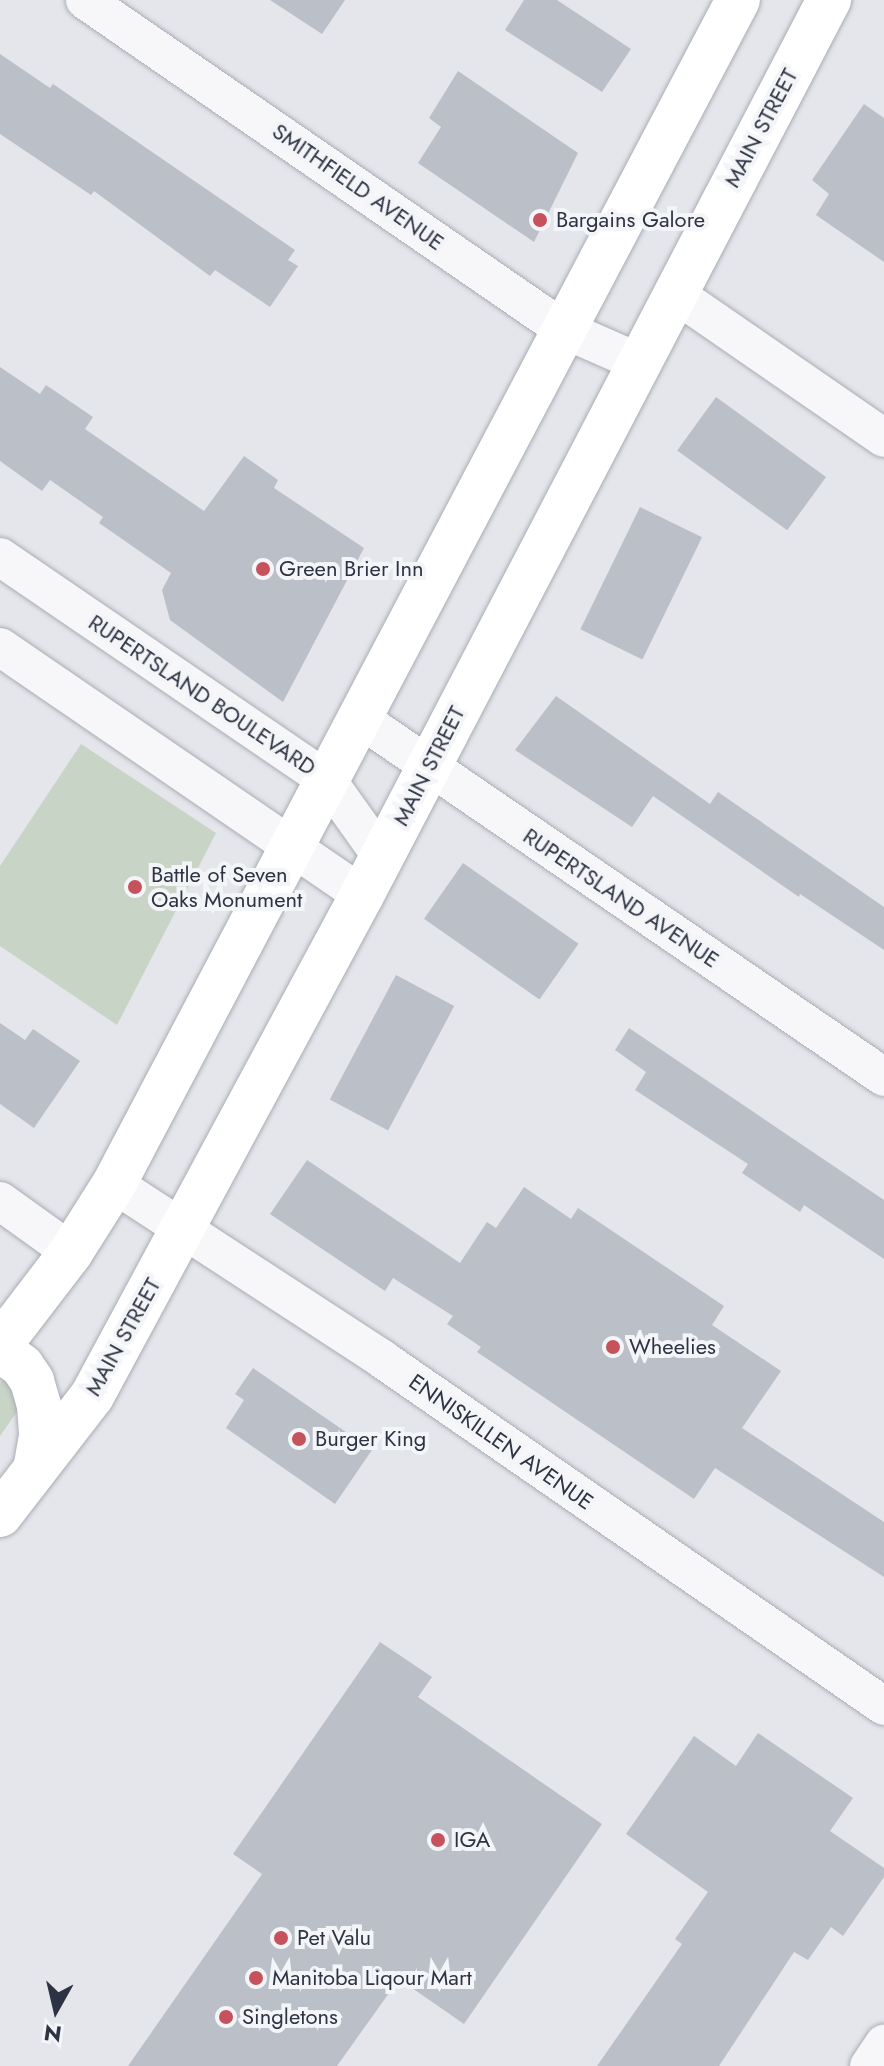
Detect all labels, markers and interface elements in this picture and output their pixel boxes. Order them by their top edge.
street label: MAIN STREET [719,64,803,192]
street label: SMITHFIELD AVENUE [267,118,449,256]
place label: Bargains Galore [556,207,705,233]
marker: Bargains Galore [531,211,549,229]
place label: Green Brier Inn [279,556,424,582]
marker: Green Brier Inn [254,560,272,578]
street label: RUPERTSLAND BOULEVARD [83,609,321,781]
street label: MAIN STREET [388,702,470,830]
street label: RUPERTSLAND AVENUE [518,823,724,973]
place label: Battle of Seven Oaks Monument [151,861,302,912]
marker: Battle of Seven Oaks Monument [126,878,144,896]
street label: MAIN STREET [80,1274,166,1400]
place label: Wheelies [629,1334,716,1360]
marker: Wheelies [604,1338,622,1356]
street label: ENNISKILLEN AVENUE [404,1368,598,1516]
place label: Burger King [315,1426,426,1452]
marker: Burger King [290,1430,308,1448]
place label: IGA [454,1827,490,1853]
marker: IGA [429,1831,447,1849]
place label: Pet Valu [297,1925,371,1951]
marker: Pet Valu [272,1929,290,1947]
place label: Manitoba Liqour Mart [272,1965,472,1991]
marker: Manitoba Liqour Mart [247,1969,265,1987]
north arrow [16,1970,96,2050]
place label: Singletons [242,2004,338,2030]
marker: Singletons [217,2008,235,2026]
text: N [42,2017,64,2051]

